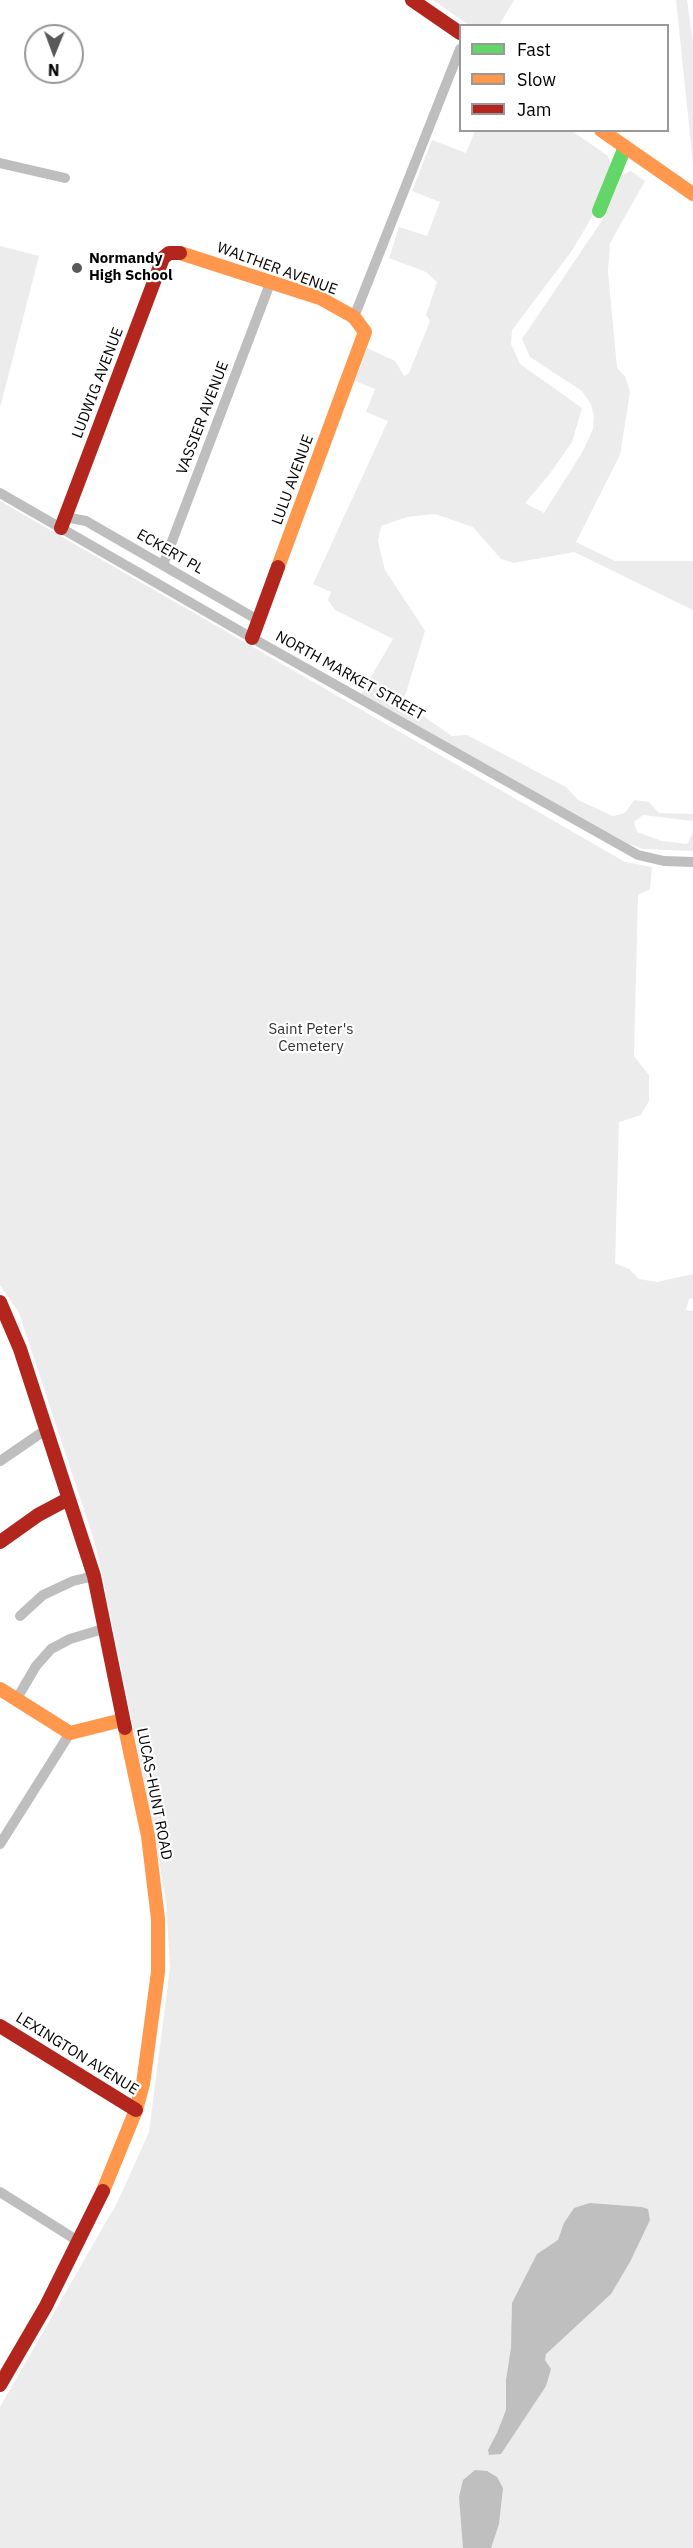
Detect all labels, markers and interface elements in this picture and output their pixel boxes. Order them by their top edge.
north arrow [24,24,84,84]
legend [459,24,669,132]
text: Fast [517,38,551,61]
text: N [48,60,60,80]
text: Slow [517,68,556,91]
text: Jam [517,98,552,121]
street label: WALTHER AVENUE [214,239,340,299]
place label: Normandy High School [89,250,172,285]
marker: Normandy High School [70,261,84,275]
street label: LUDWIG AVENUE [69,325,127,441]
street label: VASSIER AVENUE [173,359,233,477]
street label: LULU AVENUE [268,433,318,527]
street label: ECKERT PL [133,526,207,578]
street label: NORTH MARKET STREET [272,627,428,725]
park label: Saint Peter's Cemetery [268,1021,354,1056]
street label: LUCAS-HUNT ROAD [132,1726,176,1862]
street label: LEXINGTON AVENUE [12,2009,142,2099]

